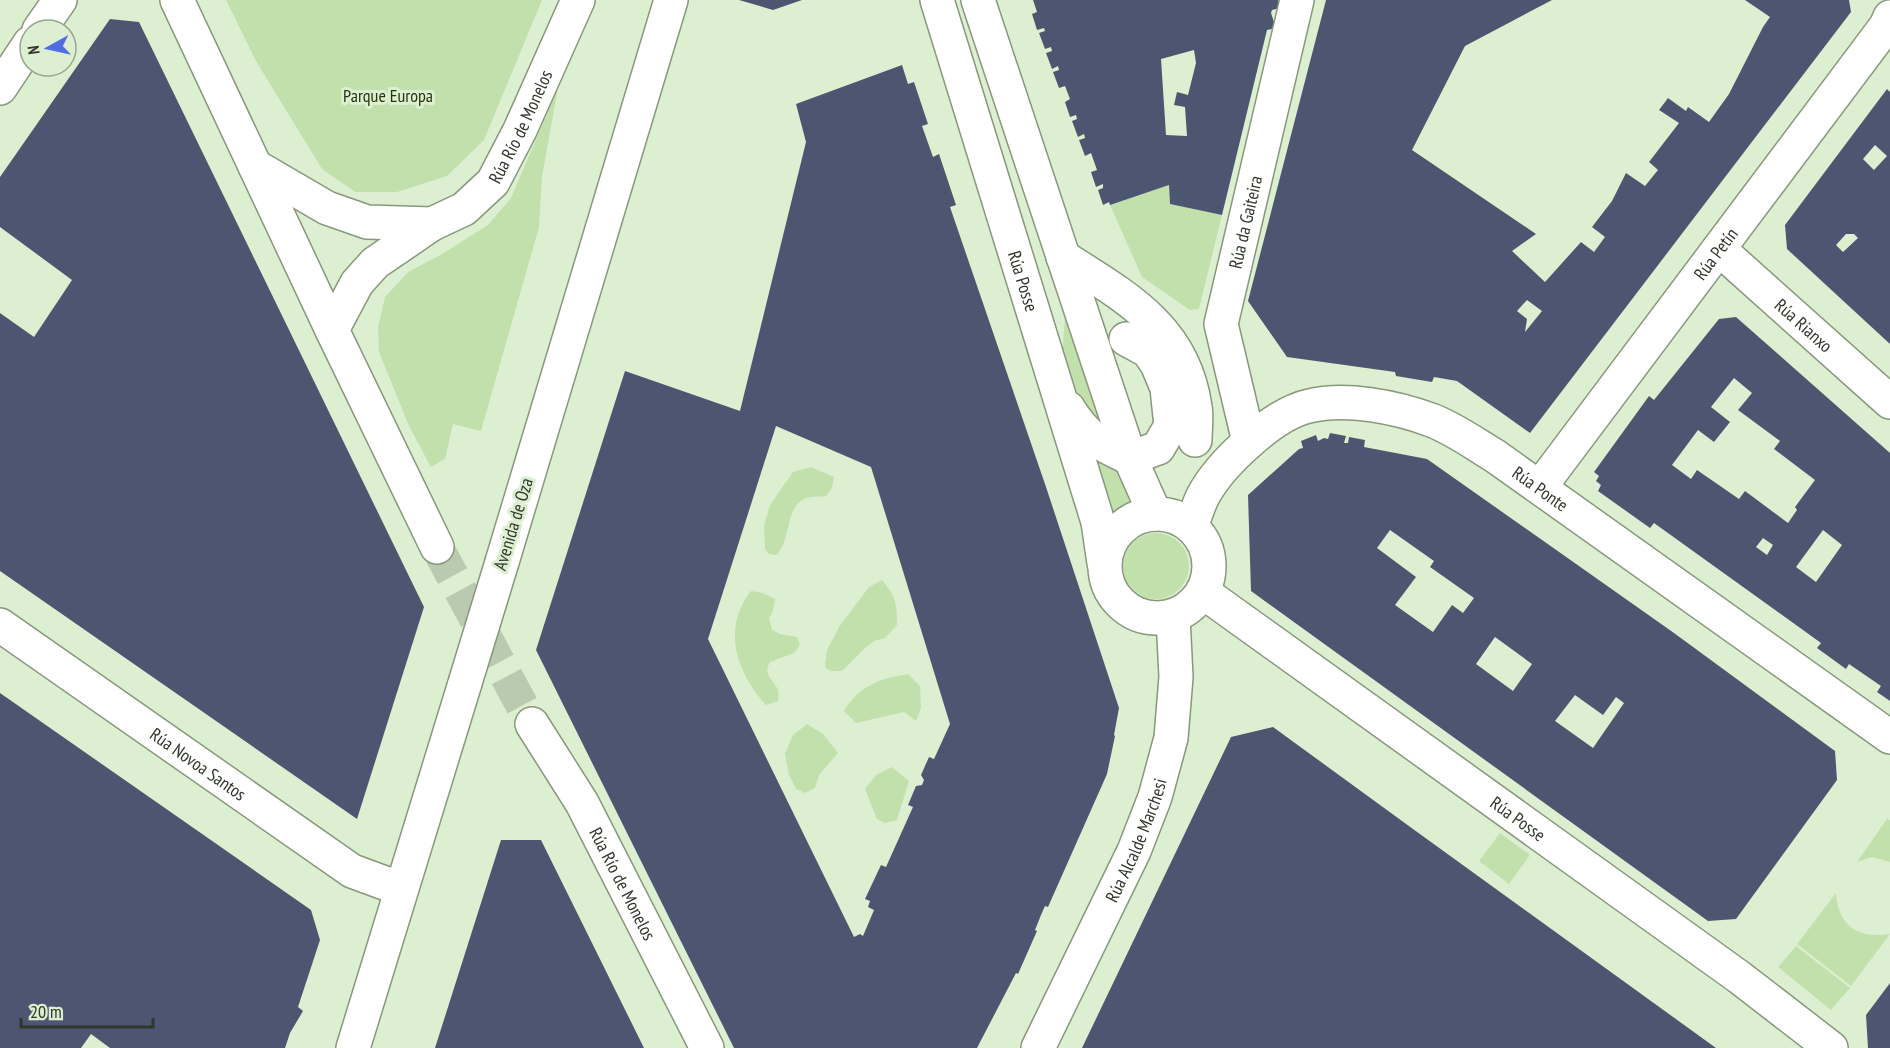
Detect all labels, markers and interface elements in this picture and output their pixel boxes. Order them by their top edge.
north arrow [18,18,78,78]
text: N [23,44,44,56]
street label: Rúa Río de Monelos [483,66,557,187]
park label: Parque Europa [343,84,433,107]
street label: Rúa da Gaiteira [1223,173,1267,271]
street label: Rúa Petín [1688,223,1742,284]
street label: Rúa Posse [1003,248,1044,314]
street label: Rúa Rianxo [1770,293,1838,357]
street label: Rúa Ponte [1508,461,1573,516]
street label: Avenida de Oza [488,475,538,573]
street label: Rúa Novoa Santos [146,722,251,805]
street label: Rúa Alcalde Marchesi [1100,776,1171,906]
street label: Rúa Posse [1486,791,1550,846]
street label: Rúa Río de Monelos [585,823,661,944]
scale bar [21,991,153,1029]
text: 20 m [30,1000,62,1023]

